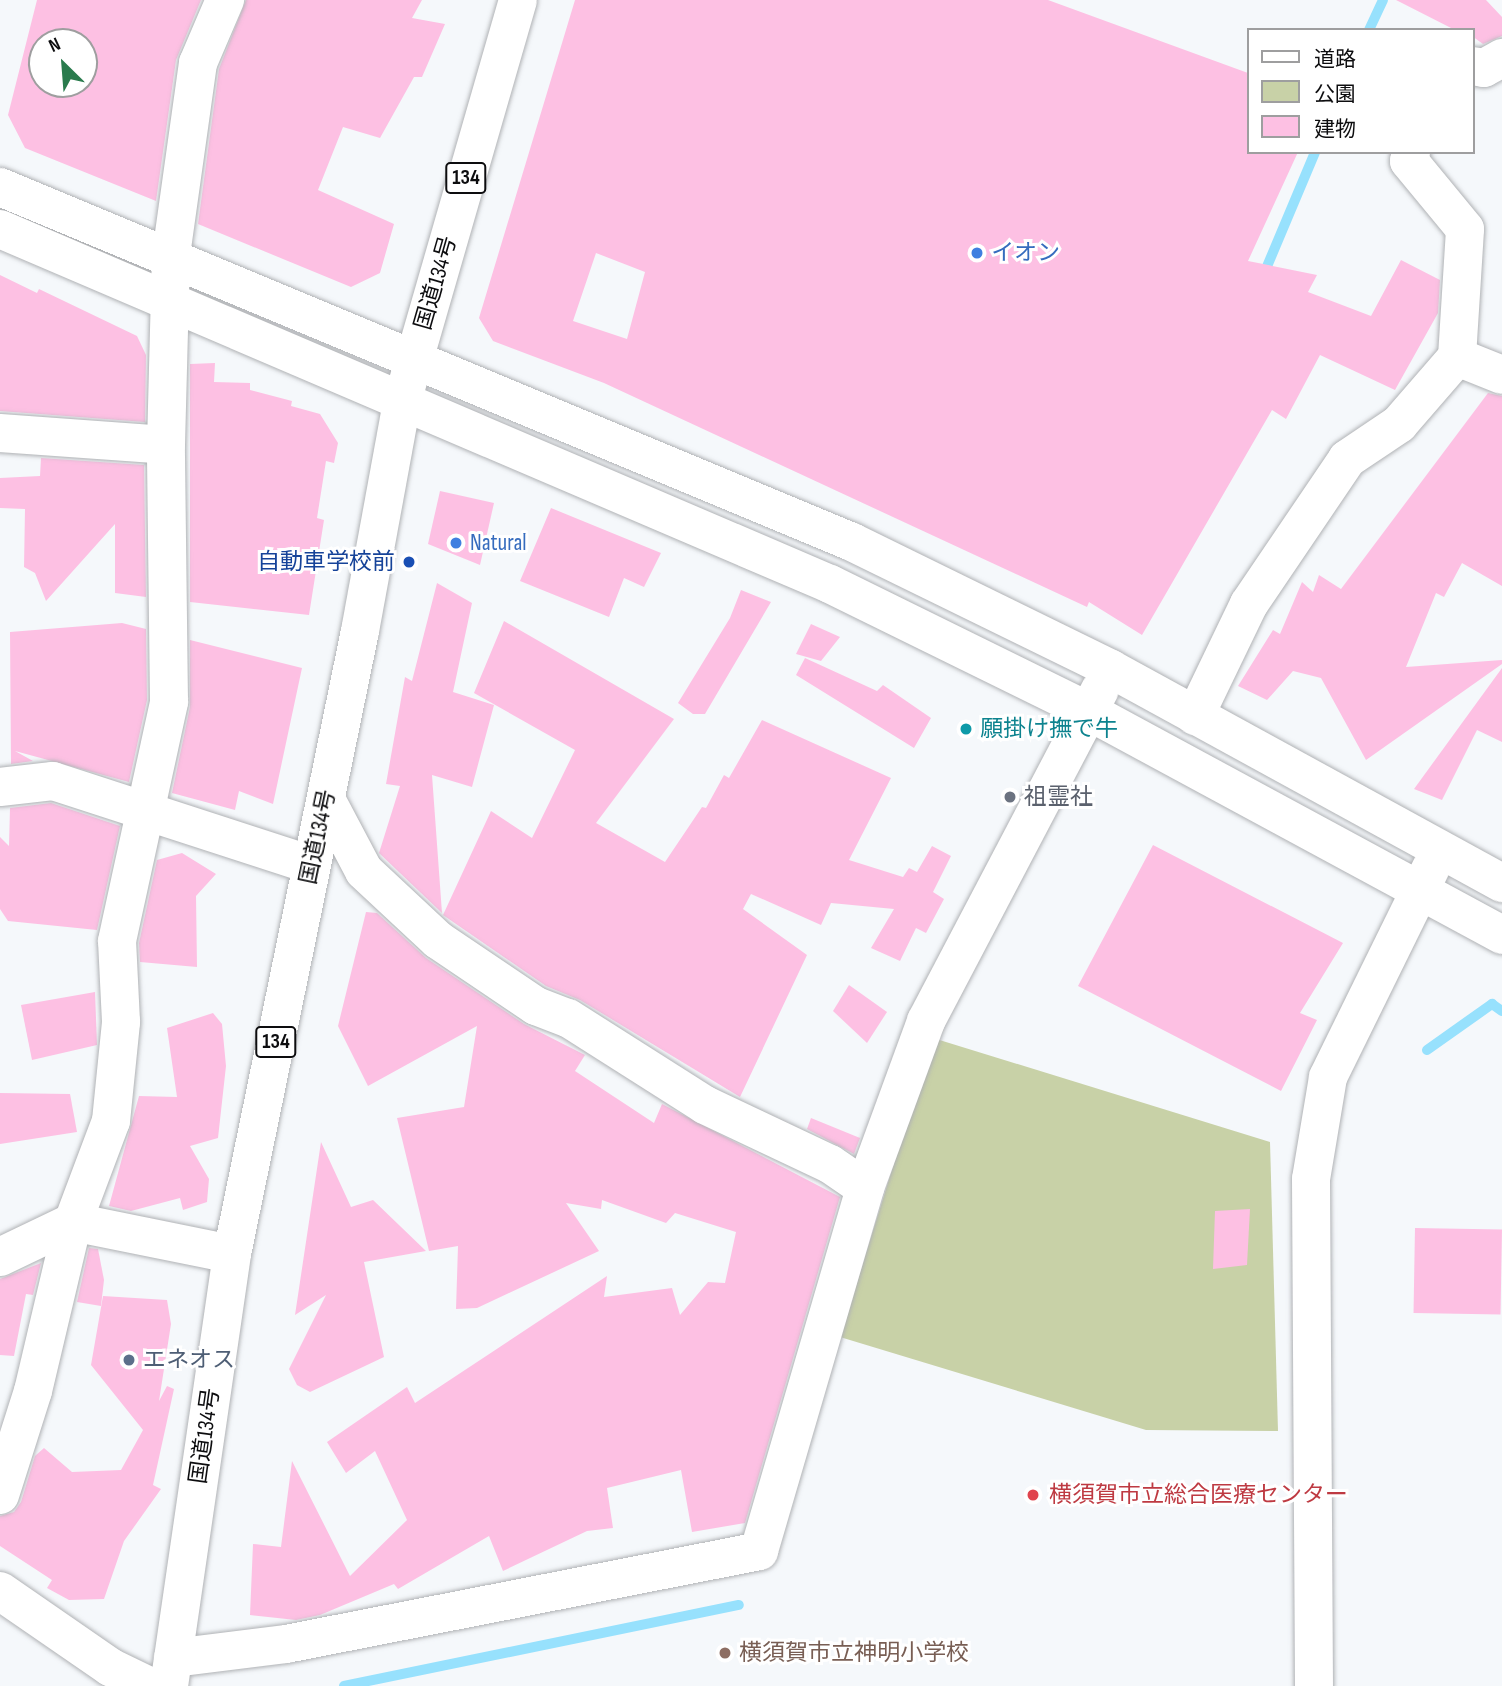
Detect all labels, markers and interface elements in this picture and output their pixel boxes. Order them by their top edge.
north arrow [28,28,98,98]
legend [1246,28,1474,154]
text: N [45,33,64,58]
text: 道路 [1314,47,1356,72]
text: 公園 [1314,82,1356,107]
text: 建物 [1314,117,1356,142]
road number: 134 [445,160,487,196]
street label: 国道134号 [409,233,463,333]
place label: イオン [991,239,1060,267]
marker: イオン [969,245,985,261]
place label: Natural [470,529,527,557]
marker: Natural [448,535,464,551]
place label: 自動車学校前 [257,548,395,576]
marker: 自動車学校前 [401,554,417,570]
place label: 願掛け撫で牛 [980,715,1118,743]
marker: 願掛け撫で牛 [958,721,974,737]
place label: 祖霊社 [1024,783,1093,811]
street label: 国道134号 [294,787,342,887]
marker: 祖霊社 [1002,789,1018,805]
road number: 134 [255,1024,297,1060]
place label: エネオス [143,1346,235,1374]
marker: エネオス [121,1352,137,1368]
street label: 国道134号 [185,1386,225,1486]
place label: 横須賀市立総合医療センター [1049,1481,1348,1509]
marker: 横須賀市立総合医療センター [1023,1485,1043,1505]
place label: 横須賀市立神明小学校 [739,1639,969,1667]
marker: 横須賀市立神明小学校 [717,1645,733,1661]

